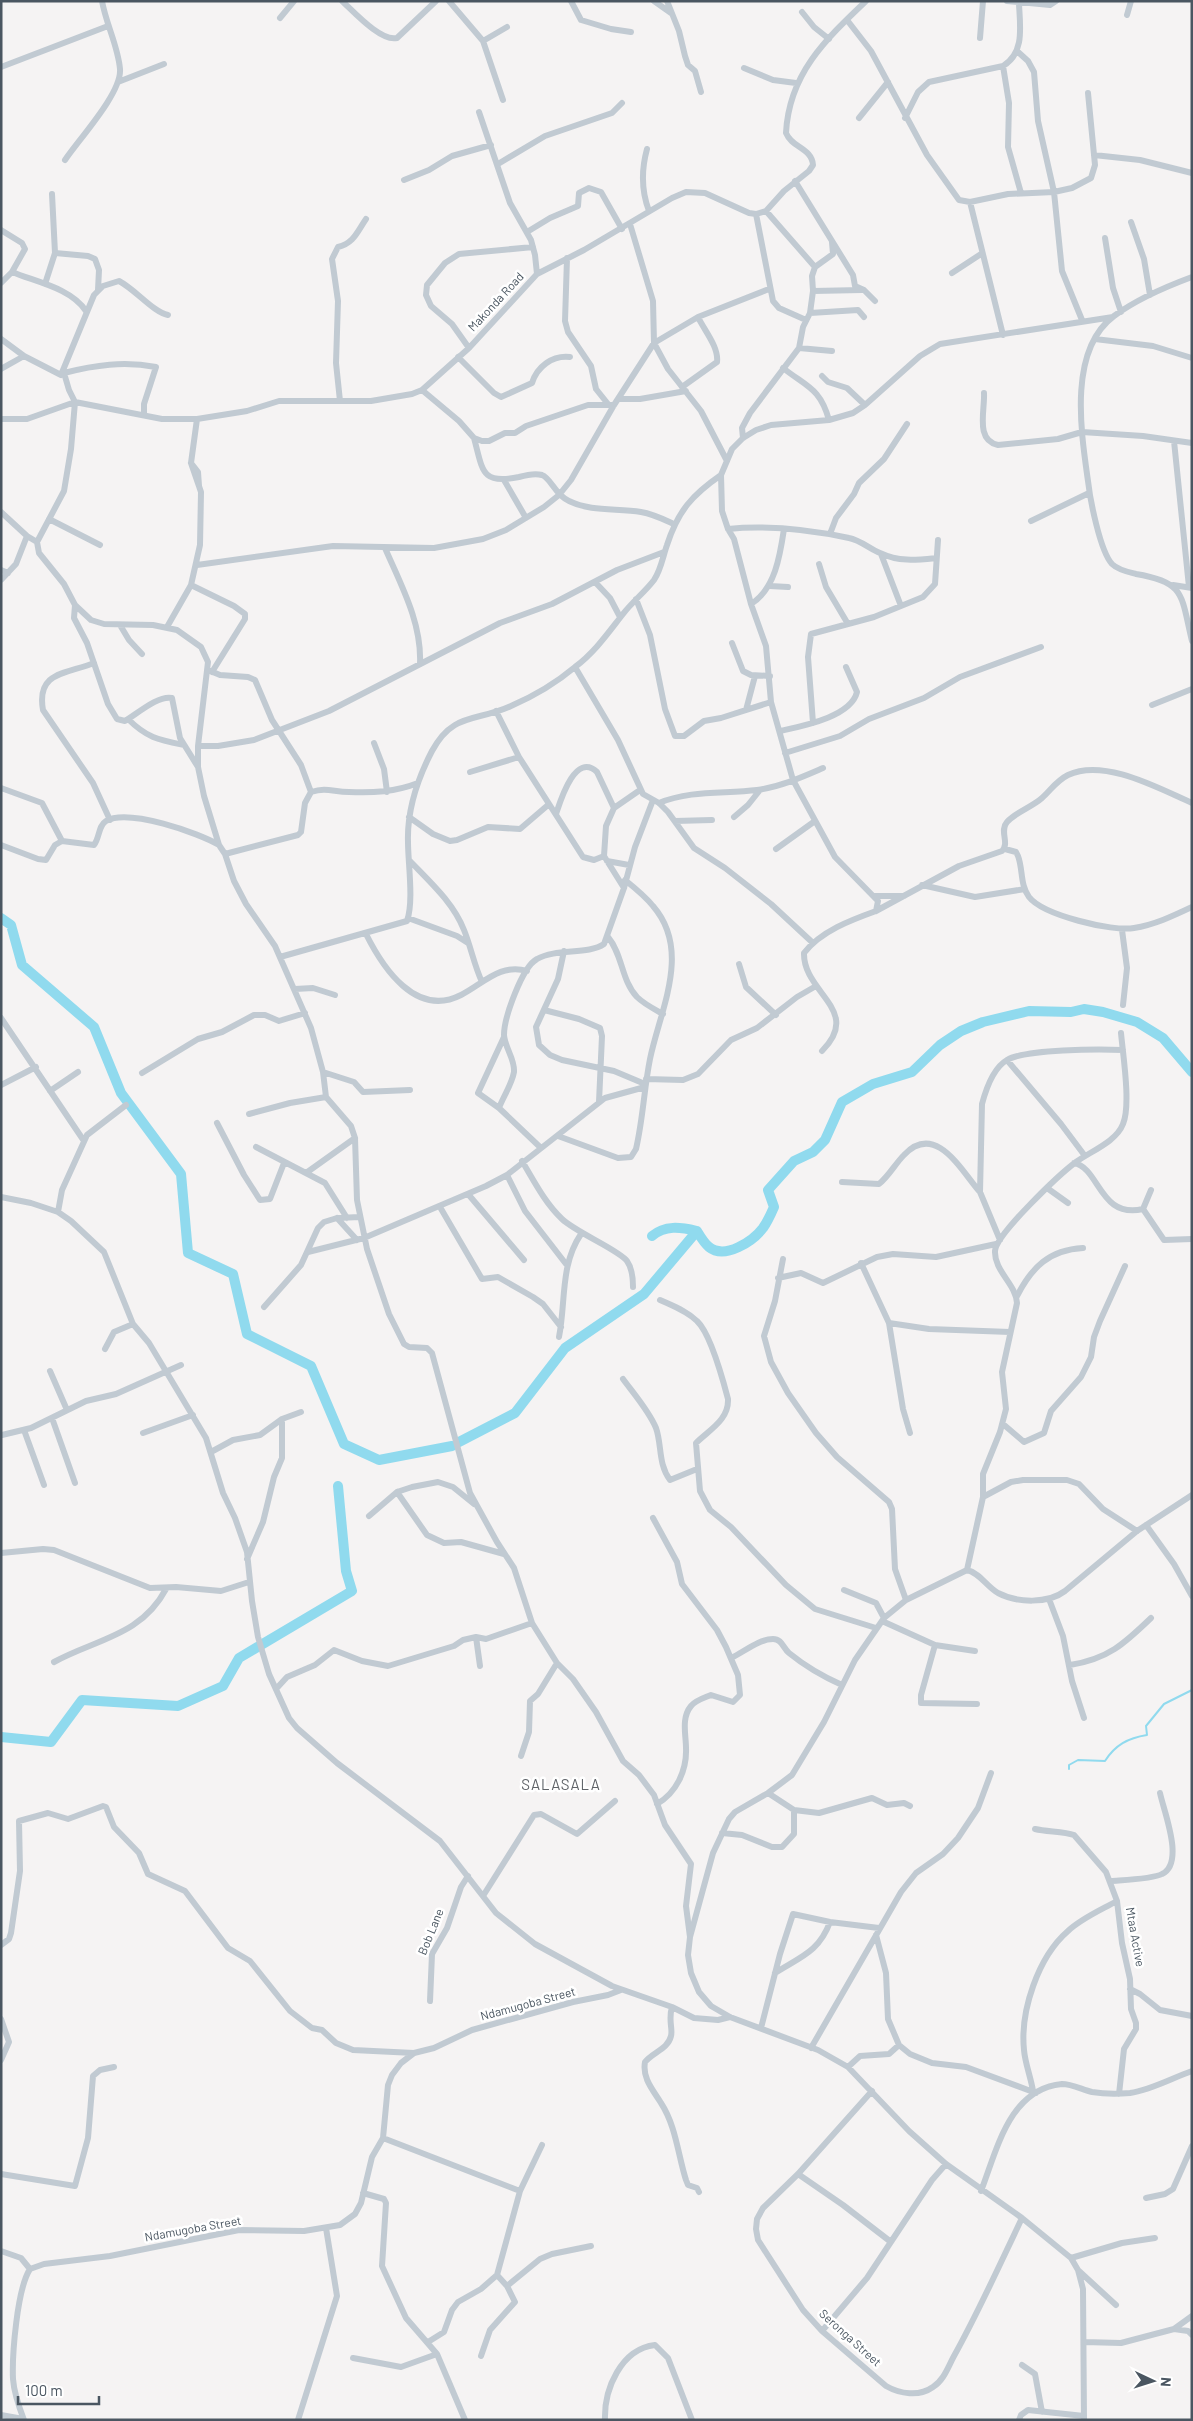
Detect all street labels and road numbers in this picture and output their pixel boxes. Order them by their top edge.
street label: Makonda Road [465,269,526,334]
street label: Bob Lane [414,1906,446,1957]
street label: Mtaa Active [1124,1906,1148,1968]
street label: Ndamugoba Street [479,1984,577,2022]
street label: Ndamugoba Street [143,2213,242,2243]
street label: Seronga Street [817,2306,884,2369]

